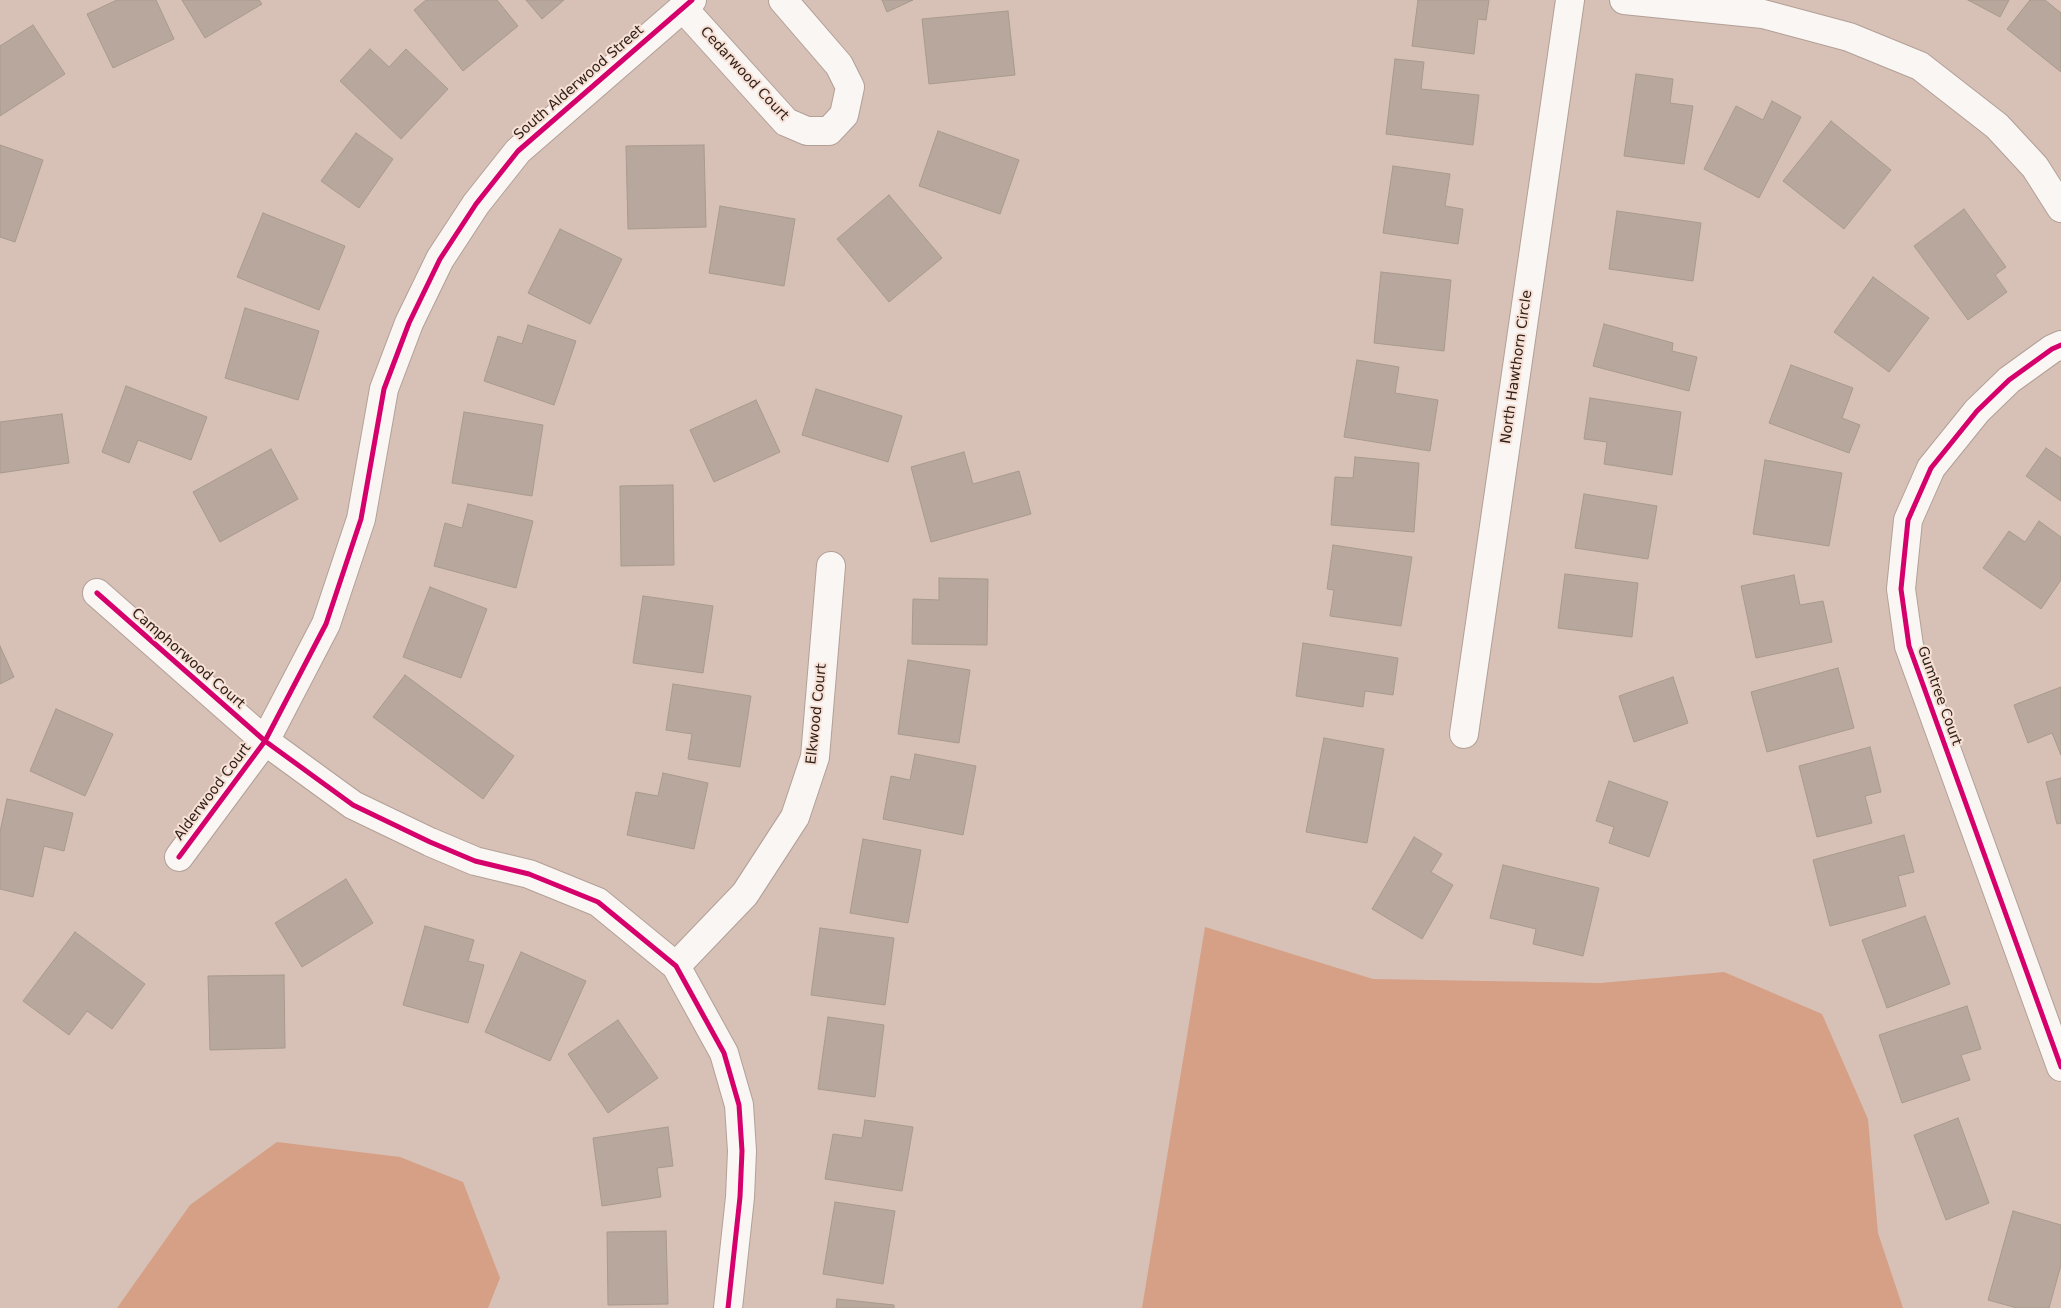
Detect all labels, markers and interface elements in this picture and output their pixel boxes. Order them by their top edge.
street label: South Alderwood Street [511,22,647,144]
street label: Cedarwood Court [696,24,792,124]
street label: North Hawthorn Circle [1498,289,1536,445]
street label: Camphorwood Court [128,605,248,713]
street label: Gumtree Court [1913,644,1965,748]
street label: Elkwood Court [803,663,831,765]
street label: Alderwood Court [171,740,255,844]

